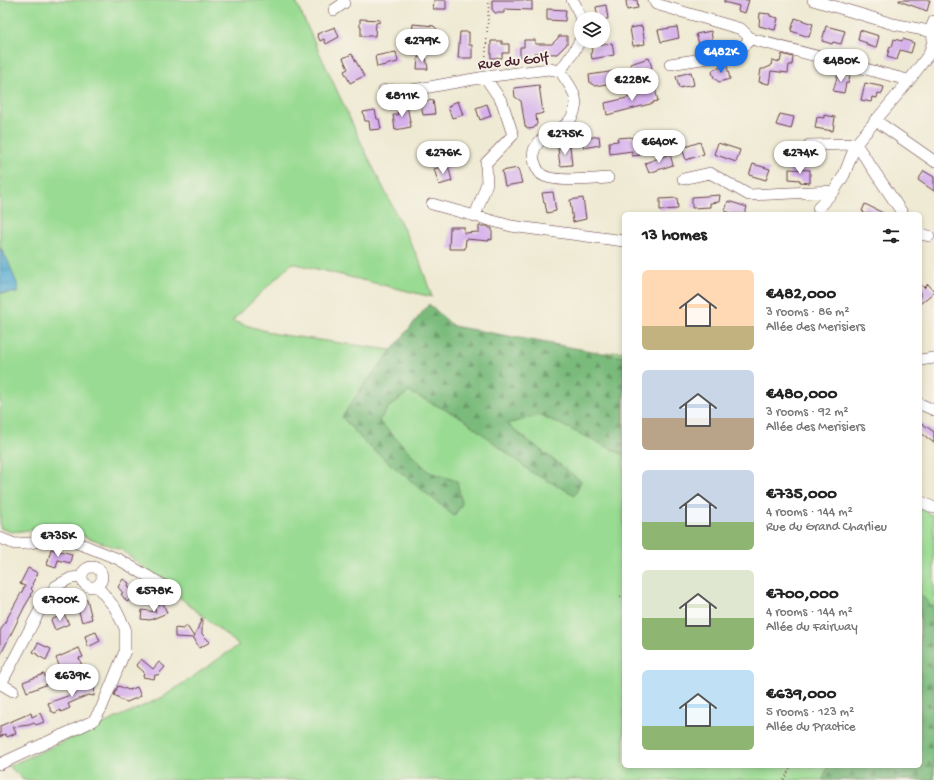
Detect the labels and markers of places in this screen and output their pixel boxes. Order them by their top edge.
pin: €279K [394,29,450,63]
pin: €482K [693,40,749,74]
pin: €480K [813,49,869,83]
pin: €228K [604,68,660,102]
pin: €811K [374,84,430,118]
pin: €275K [537,122,593,156]
pin: €640K [631,130,687,164]
pin: €276K [415,141,471,175]
pin: €274K [772,141,828,175]
pin: €735K [30,524,86,558]
pin: €578K [126,579,182,613]
pin: €700K [32,588,88,622]
pin: €639K [44,664,100,698]

